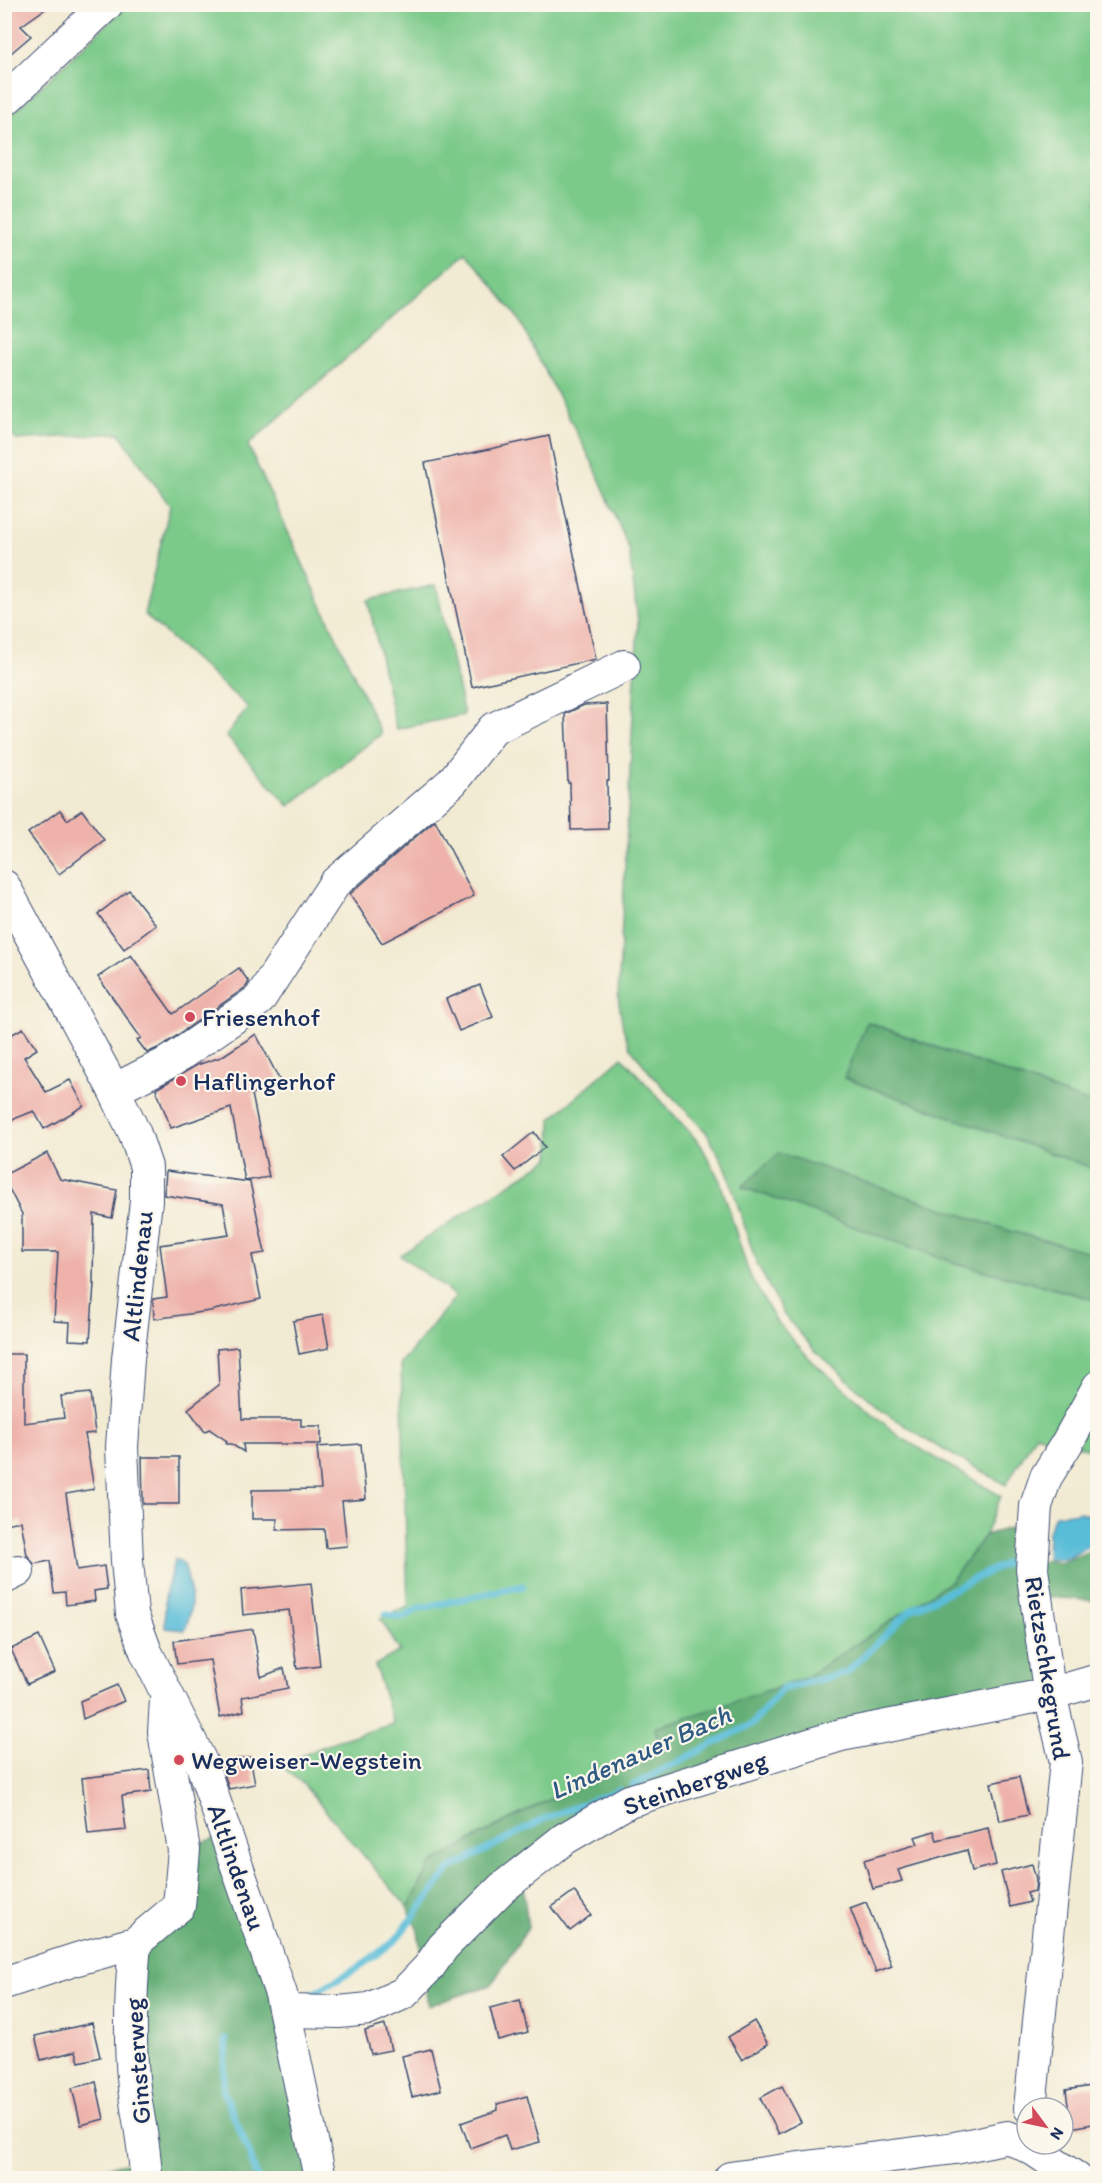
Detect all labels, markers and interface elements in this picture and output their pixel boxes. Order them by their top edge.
place label: Friesenhof [202,1001,321,1033]
marker: Friesenhof [183,1010,197,1024]
place label: Haflingerhof [193,1065,336,1097]
marker: Haflingerhof [174,1074,188,1088]
street label: Altlindenau [114,1209,160,1343]
street label: Rietzschkegrund [1018,1574,1078,1763]
water label: Lindenauer Bach [544,1697,736,1807]
street label: Steinbergweg [619,1743,772,1823]
place label: Wegweiser-Wegstein [191,1744,422,1776]
marker: Wegweiser-Wegstein [172,1753,186,1767]
street label: Altlindenau [200,1800,274,1934]
street label: Ginsterweg [117,1996,157,2125]
north arrow [1015,2096,1075,2156]
text: N [1046,2124,1068,2144]

